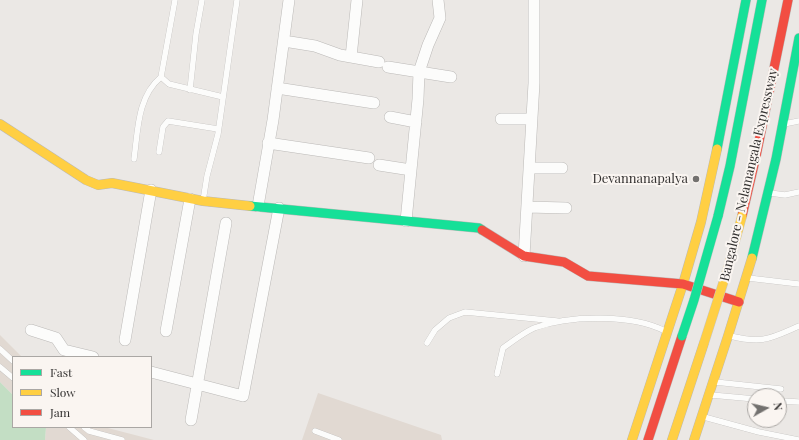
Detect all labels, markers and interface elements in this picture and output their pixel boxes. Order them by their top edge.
street label: Bangalore - Nelamangala Expressway [717,67,781,283]
place label: Devannanapalya [592,171,688,187]
marker: Devannanapalya [691,174,701,184]
legend [12,356,152,428]
text: Fast [50,364,72,380]
text: Slow [50,384,76,400]
north arrow [747,388,787,428]
text: N [770,401,786,411]
text: Jam [50,404,70,420]

